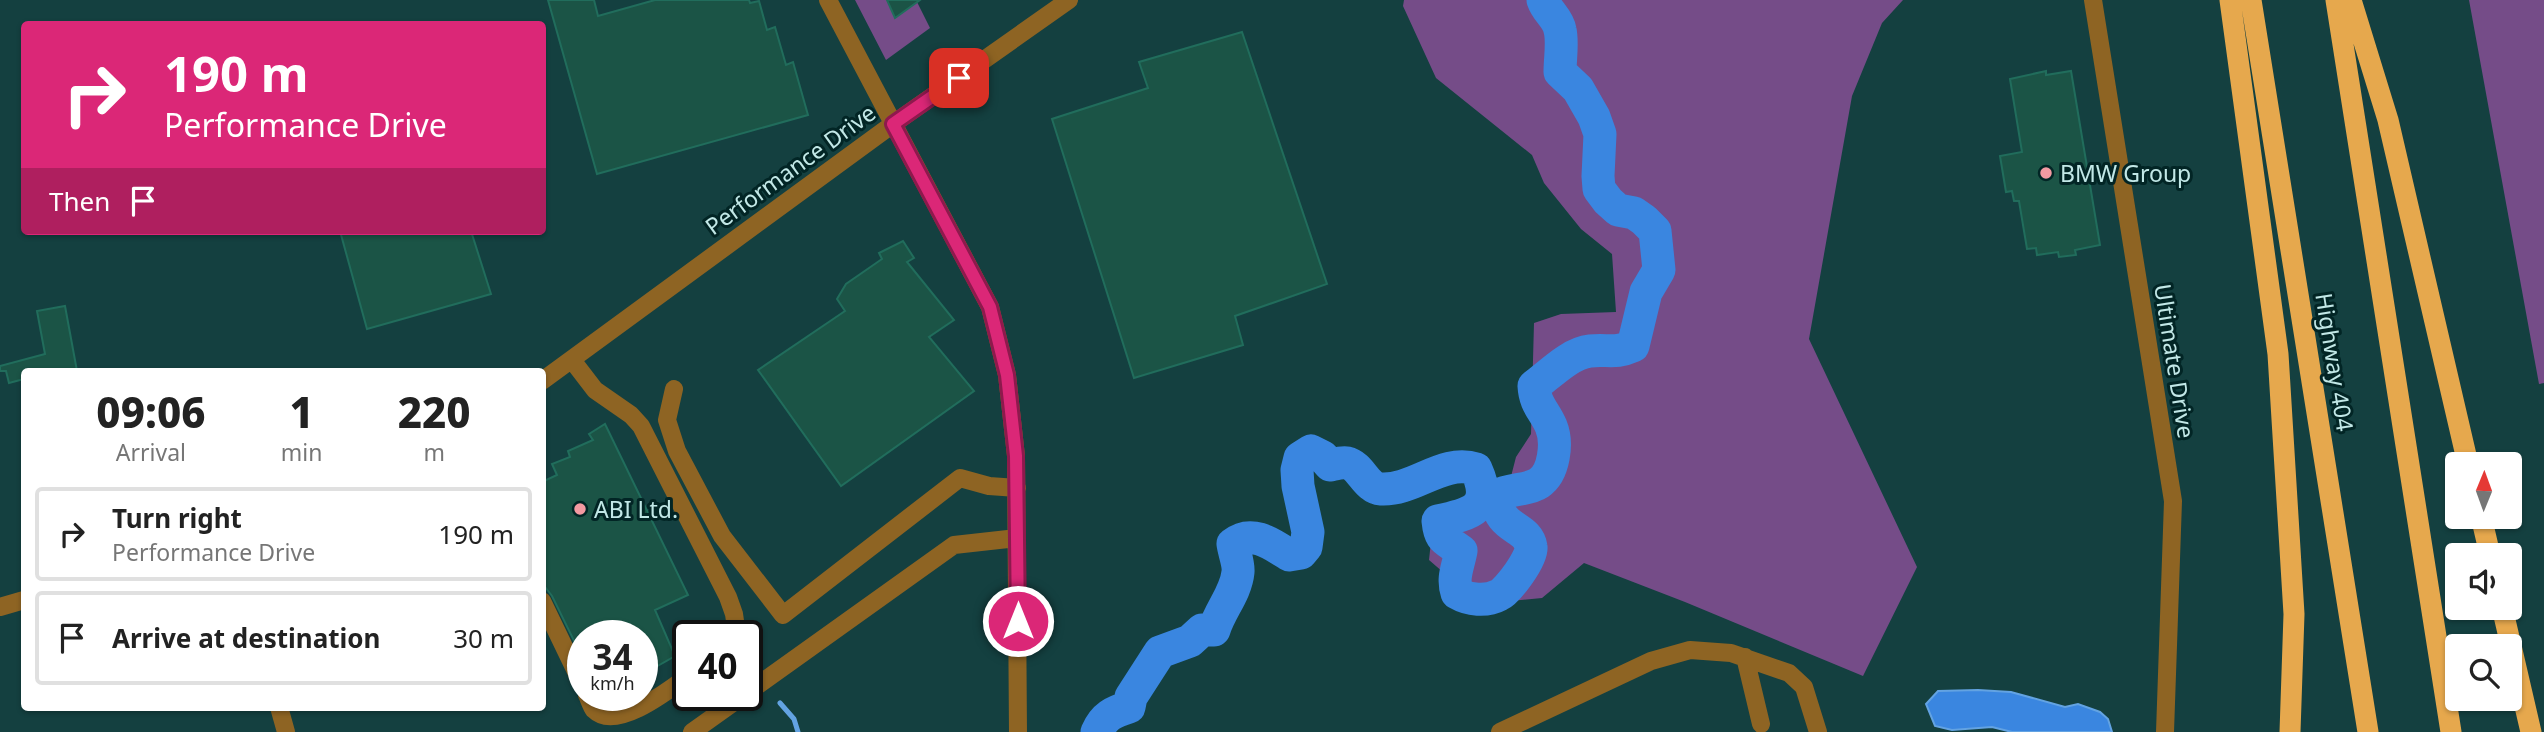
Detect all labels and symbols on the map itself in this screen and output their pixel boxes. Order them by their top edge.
pin [929,48,989,108]
street label: Performance Drive [698,96,882,242]
place label: BMW Group [2060,157,2191,189]
marker: BMW Group [2038,165,2054,181]
street label: Ultimate Drive [2147,282,2203,440]
street label: Highway 404 [2308,291,2362,433]
north arrow [2445,452,2522,528]
place label: ABI Ltd. [594,493,678,525]
marker: ABI Ltd. [572,501,588,517]
position arrow [981,584,1055,658]
speed limit sign: 40 [672,620,763,711]

